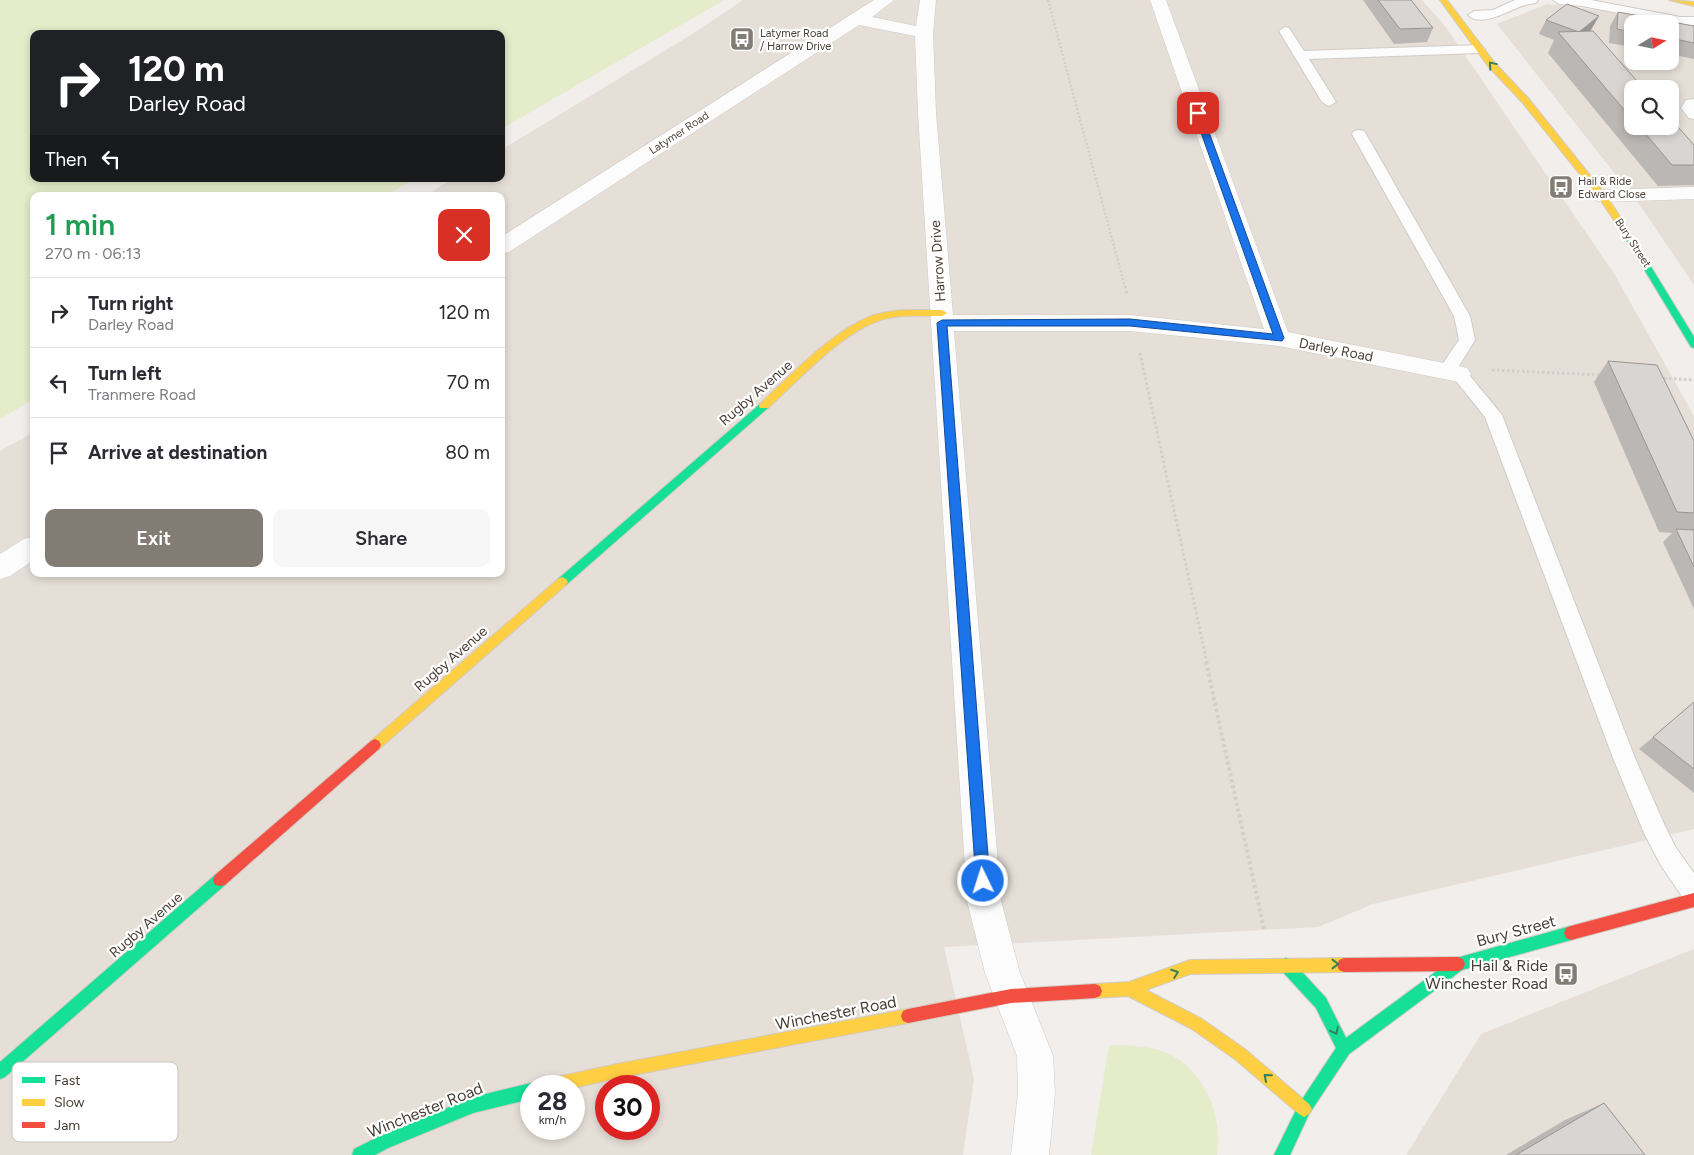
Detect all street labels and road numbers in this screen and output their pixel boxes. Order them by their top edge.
street label: Latymer Road [647,109,711,157]
street label: Bury Street [1612,216,1654,270]
street label: Harrow Drive [927,219,949,302]
street label: Darley Road [1298,334,1374,366]
street label: Rugby Avenue [716,357,796,429]
street label: Rugby Avenue [411,623,491,695]
street label: Rugby Avenue [106,889,186,961]
street label: Bury Street [1474,911,1558,951]
street label: Winchester Road [774,992,898,1034]
street label: Winchester Road [365,1078,485,1142]

